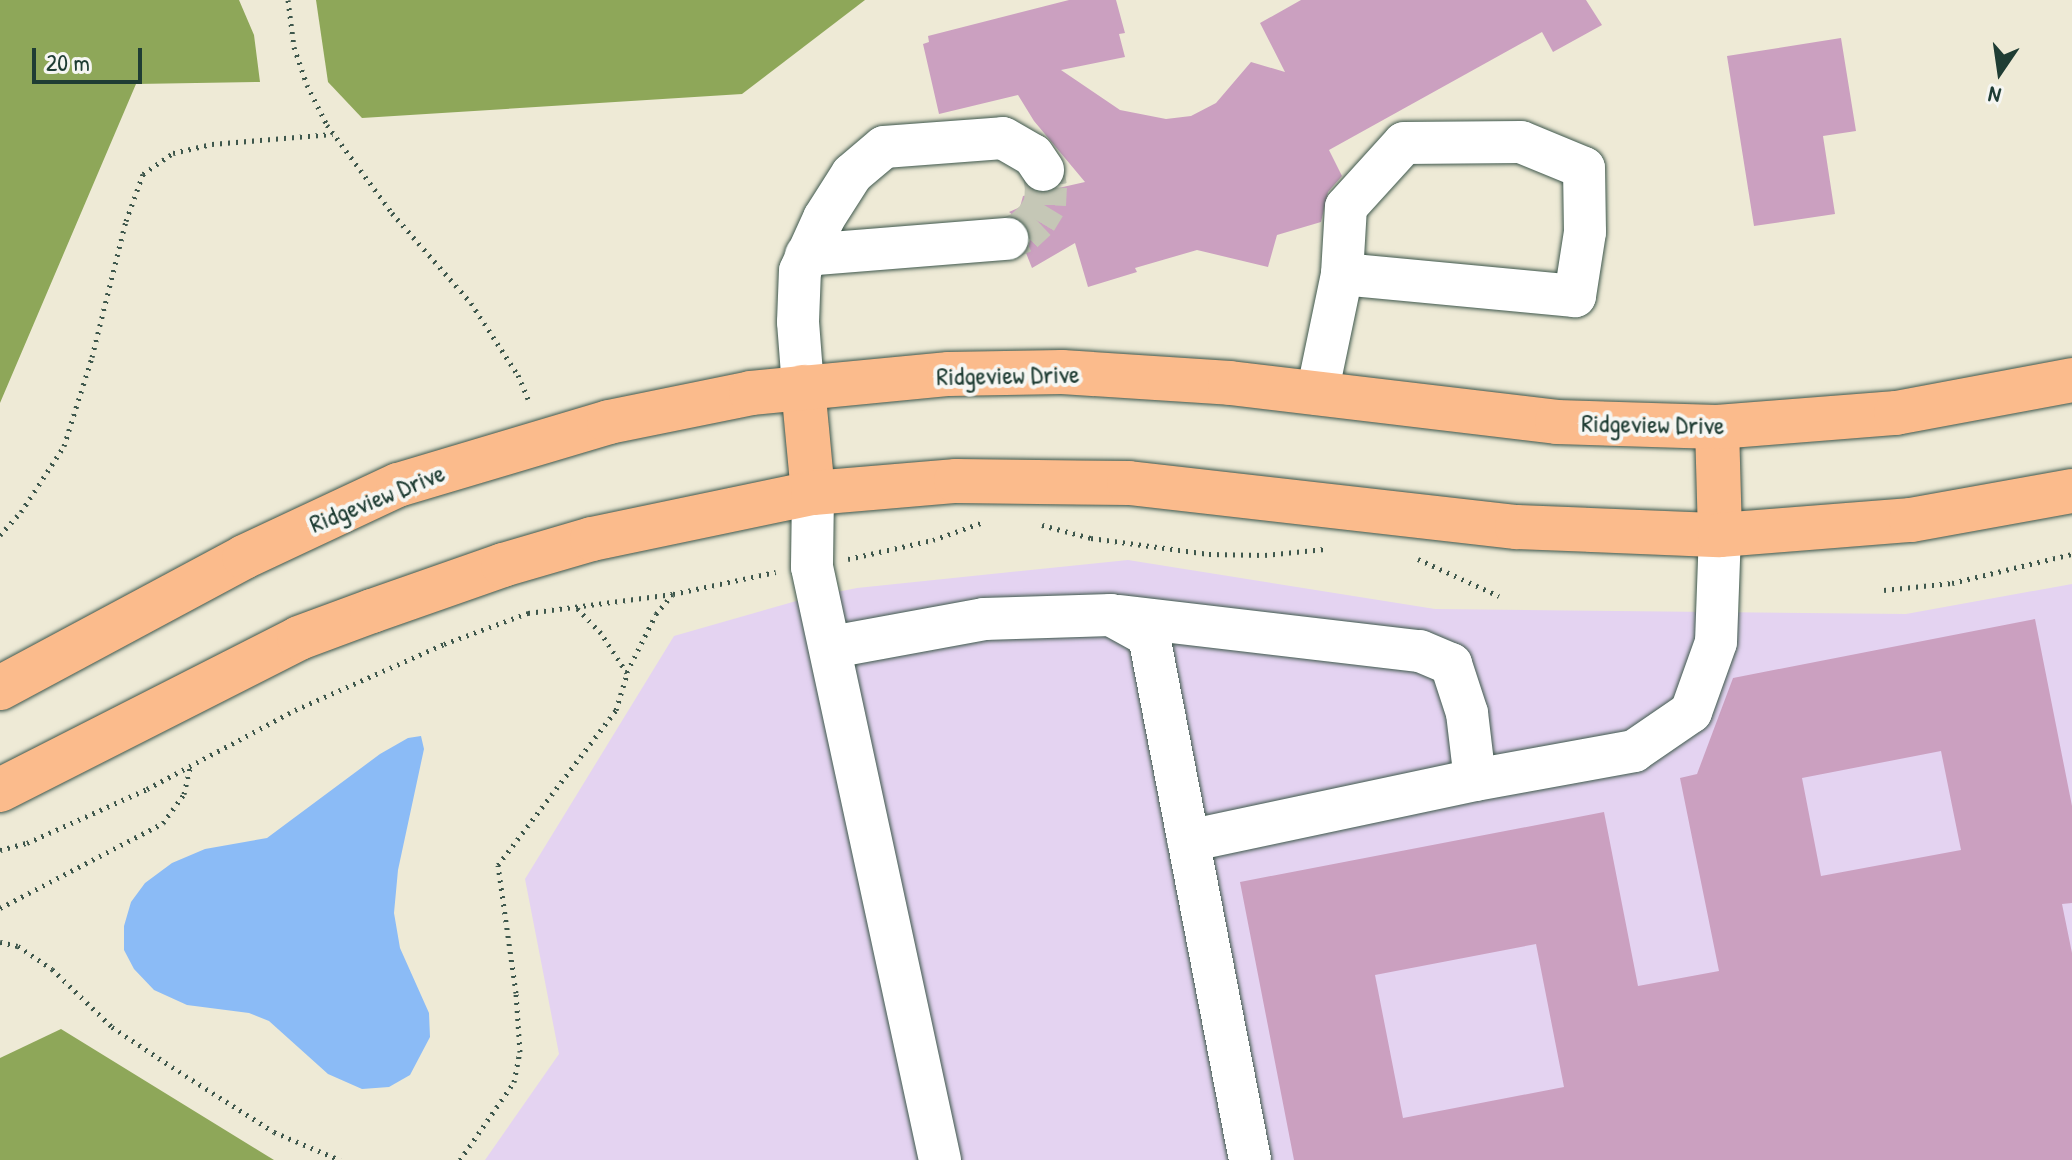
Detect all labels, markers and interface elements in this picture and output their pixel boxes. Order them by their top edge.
scale bar [36,32,146,82]
north arrow [1960,32,2040,112]
text: 20 m [46,46,90,78]
text: N [1986,79,2004,111]
street label: Ridgeview Drive [936,358,1080,392]
street label: Ridgeview Drive [1581,407,1725,441]
street label: Ridgeview Drive [305,457,449,539]

